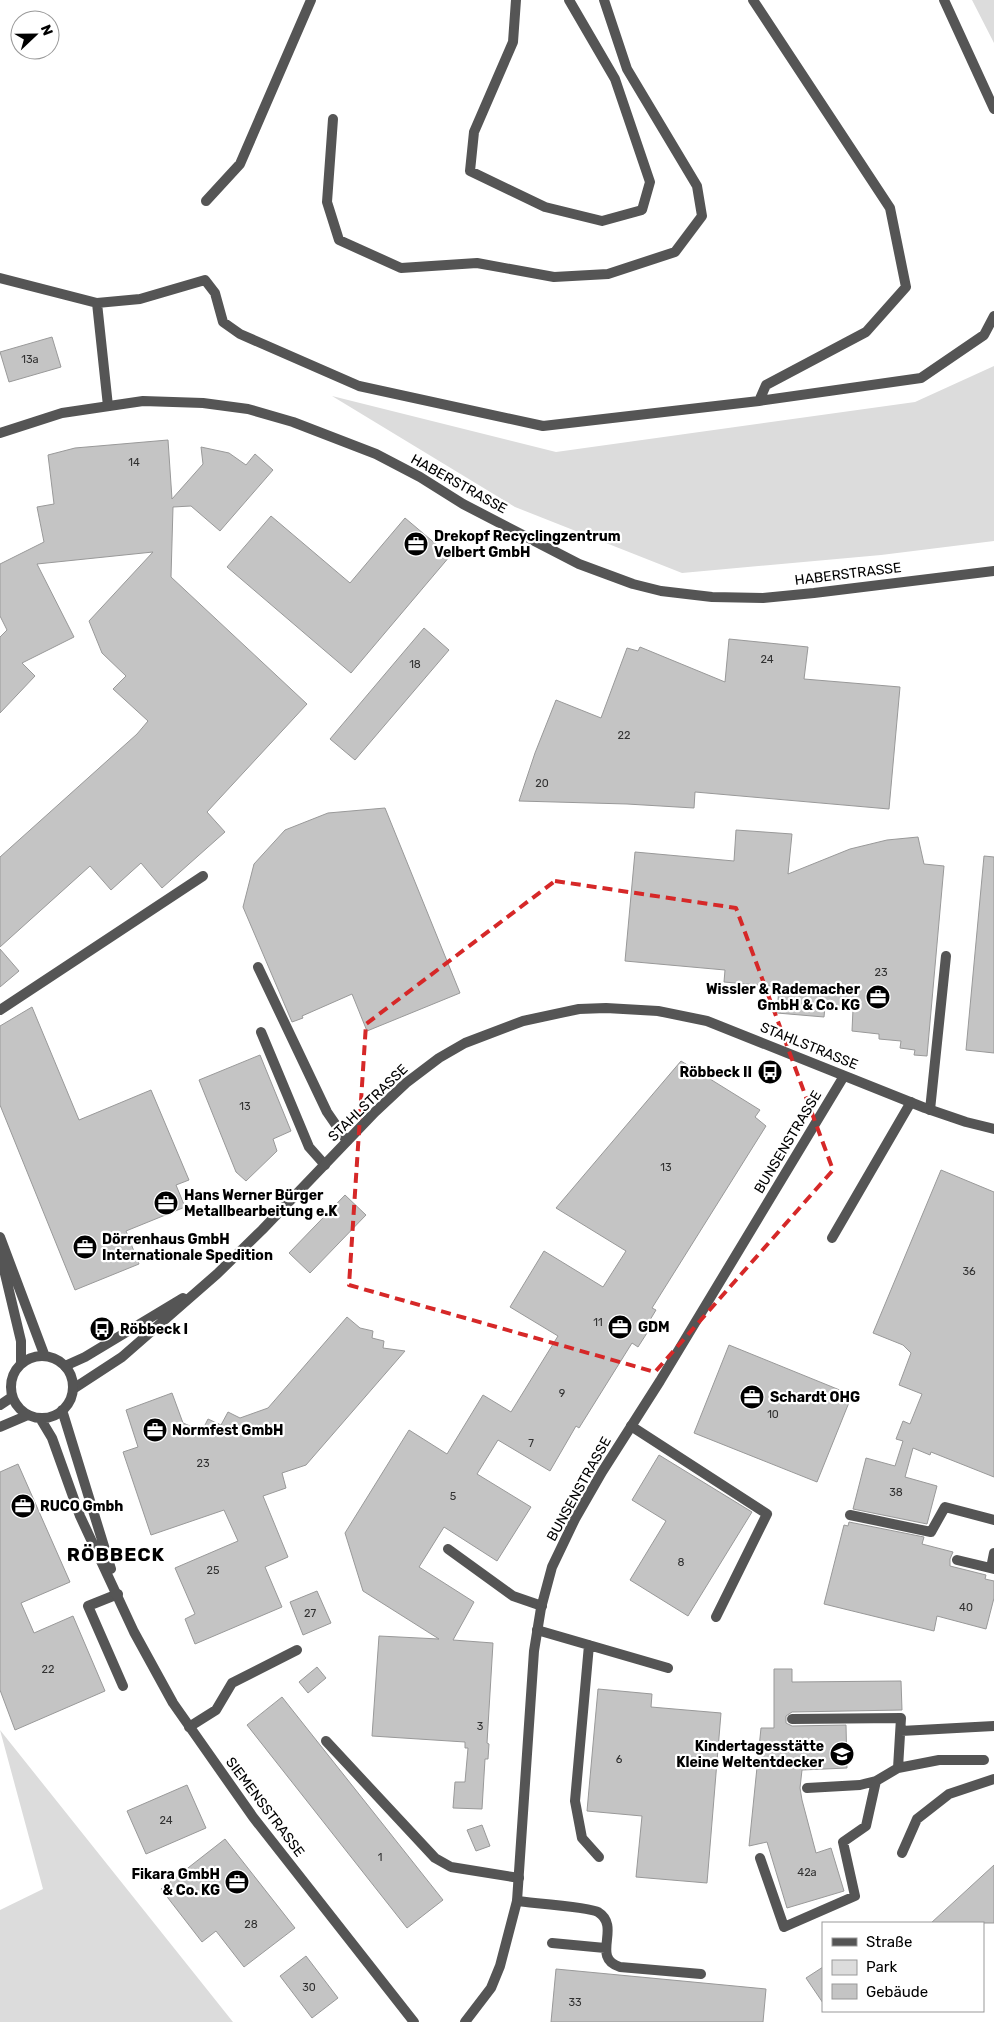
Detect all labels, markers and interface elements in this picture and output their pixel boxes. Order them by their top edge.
north arrow [10,10,60,60]
text: N [37,22,56,38]
house number: 13a [21,353,39,366]
street label: HABERSTRASSE [408,451,510,517]
house number: 14 [128,456,140,469]
place label: Drekopf Recyclingzentrum Velbert GmbH [434,528,621,561]
office icon: Drekopf Recyclingzentrum Velbert GmbH [403,531,429,557]
street label: HABERSTRASSE [794,559,902,589]
house number: 24 [760,653,774,666]
house number: 18 [409,658,421,671]
house number: 22 [618,729,630,742]
house number: 20 [535,777,549,790]
house number: 23 [874,966,888,979]
place label: Wissler & Rademacher GmbH & Co. KG [706,981,861,1014]
office icon: Wissler & Rademacher GmbH & Co. KG [865,984,891,1010]
street label: STAHLSTRASSE [758,1019,860,1073]
bus stop icon: Röbbeck II [757,1059,783,1085]
street label: STAHLSTRASSE [325,1061,411,1145]
place label: Röbbeck II [679,1064,752,1081]
street label: BUNSENSTRASSE [751,1088,825,1196]
house number: 13 [239,1100,251,1113]
house number: 13 [660,1161,672,1174]
place label: Hans Werner Bürger Metallbearbeitung e.K [184,1187,338,1220]
office icon: Hans Werner Bürger Metallbearbeitung e.K [153,1190,179,1216]
place label: Dörrenhaus GmbH Internationale Spedition [102,1231,273,1264]
office icon: Dörrenhaus GmbH Internationale Spedition [72,1234,98,1260]
house number: 36 [962,1265,976,1278]
office icon: GDM [607,1314,633,1340]
bus stop icon: Röbbeck I [89,1316,115,1342]
house number: 11 [593,1316,603,1329]
place label: GDM [638,1319,670,1336]
place label: Röbbeck I [120,1321,188,1338]
office icon: Schardt OHG [739,1384,765,1410]
house number: 9 [559,1387,565,1400]
place label: Schardt OHG [770,1389,860,1406]
house number: 10 [767,1408,779,1421]
office icon: Normfest GmbH [142,1417,168,1443]
place label: Normfest GmbH [172,1422,284,1439]
street label: BUNSENSTRASSE [543,1434,615,1544]
house number: 7 [528,1437,534,1450]
house number: 23 [196,1457,210,1470]
house number: 38 [889,1486,903,1499]
house number: 5 [450,1490,457,1503]
office icon: RUCO Gmbh [10,1493,36,1519]
place label: RUCO Gmbh [40,1498,123,1515]
district label: RÖBBECK [67,1543,165,1566]
house number: 8 [678,1556,685,1569]
house number: 25 [207,1564,220,1577]
house number: 40 [959,1601,973,1614]
house number: 27 [304,1607,316,1620]
house number: 22 [42,1663,54,1676]
house number: 3 [477,1720,484,1733]
place label: Kindertagesstätte Kleine Weltentdecker [676,1738,825,1771]
school or university icon: Kindertagesstätte Kleine Weltentdecker [829,1741,855,1767]
house number: 6 [616,1753,623,1766]
street label: SIEMENSSTRASSE [222,1754,308,1860]
house number: 24 [159,1814,173,1827]
house number: 1 [378,1851,382,1864]
place label: Fikara GmbH & Co. KG [131,1866,220,1899]
house number: 42a [797,1866,817,1879]
office icon: Fikara GmbH & Co. KG [224,1869,250,1895]
house number: 28 [244,1918,258,1931]
legend [822,1922,984,2012]
text: Straße [866,1933,912,1951]
text: Park [866,1958,897,1976]
house number: 30 [302,1981,316,1994]
text: Gebäude [866,1983,928,2001]
house number: 33 [568,1996,582,2009]

